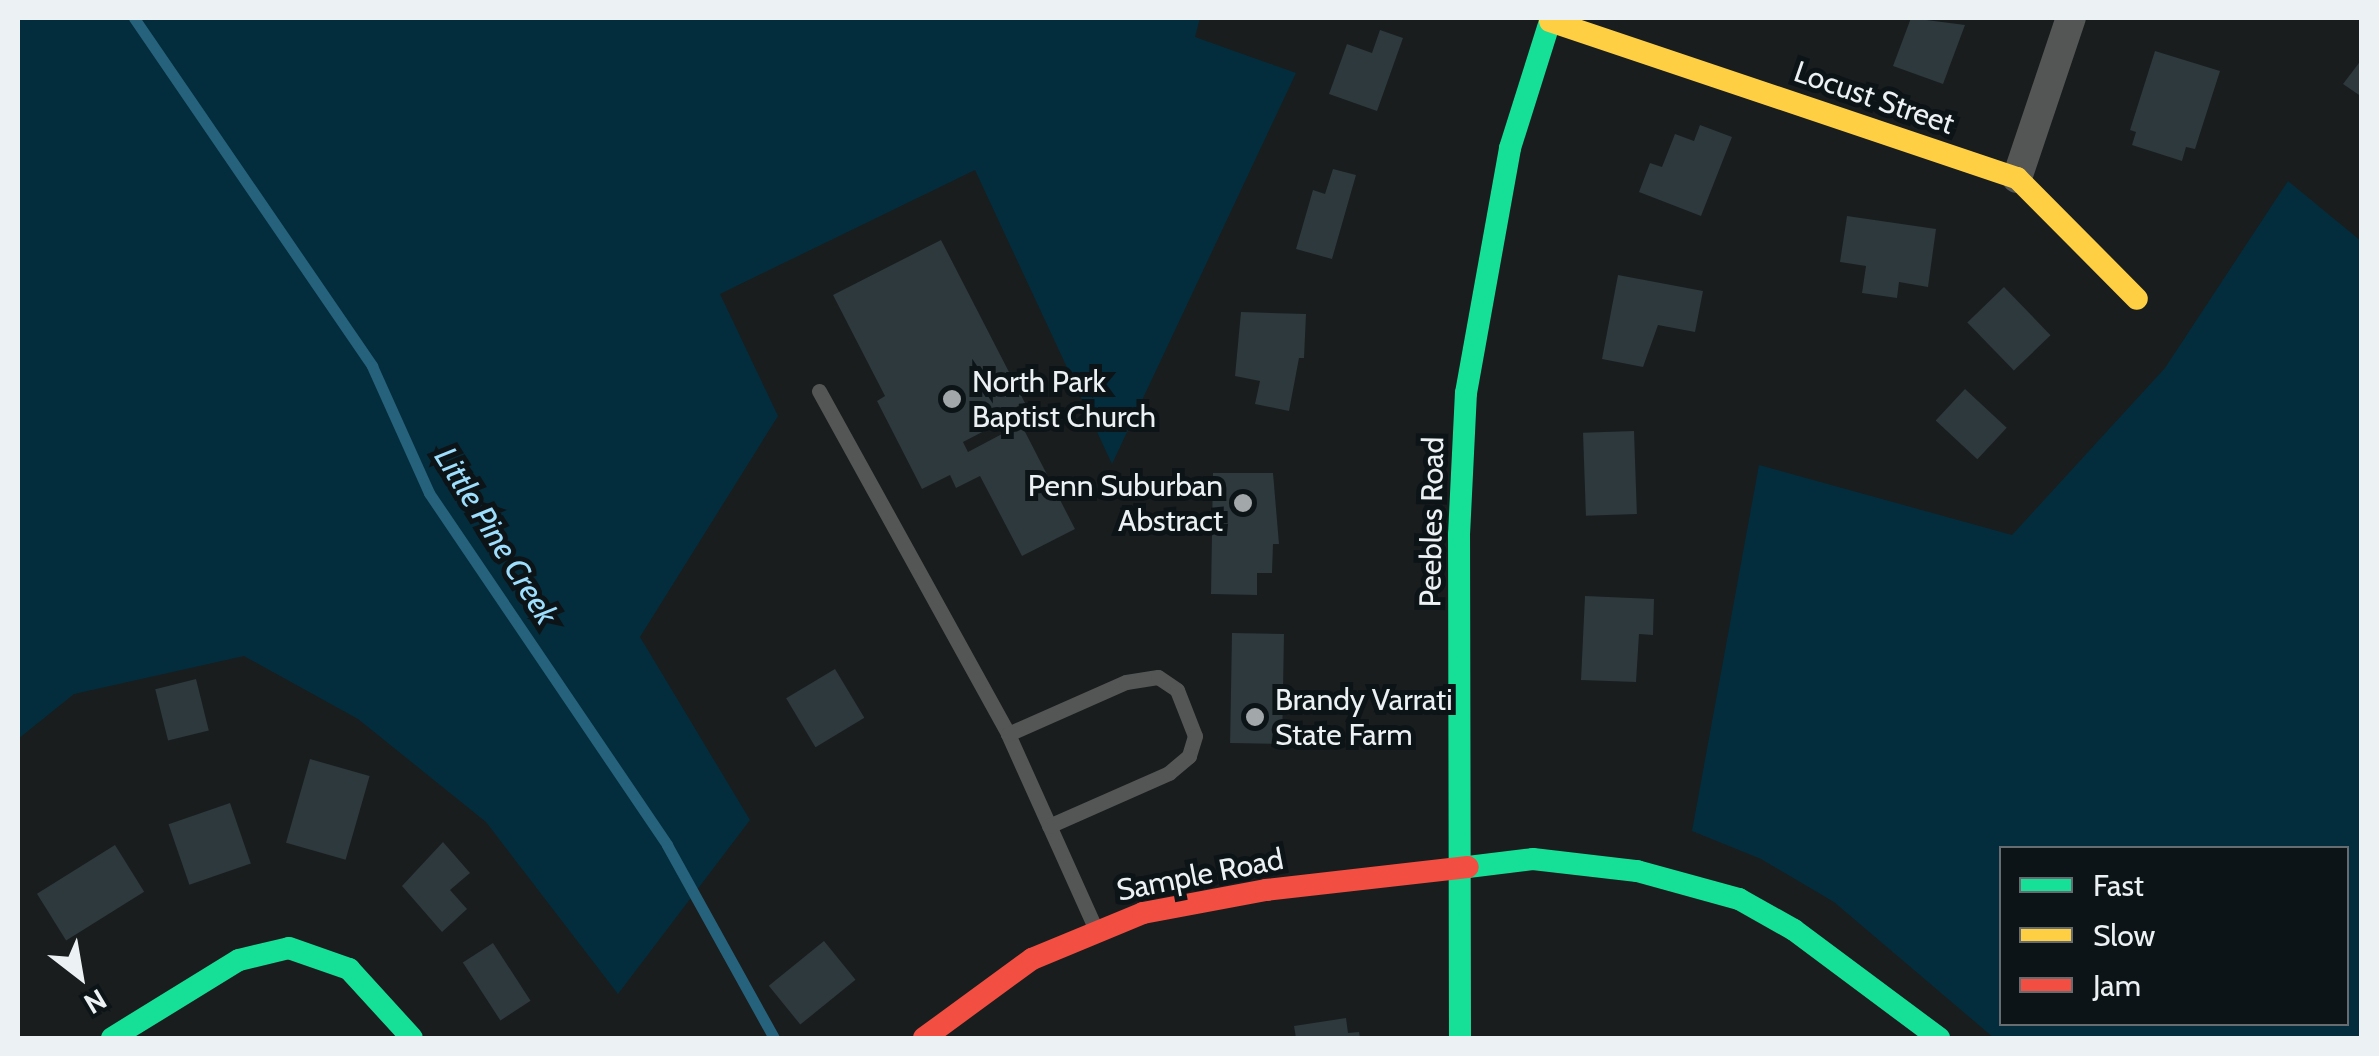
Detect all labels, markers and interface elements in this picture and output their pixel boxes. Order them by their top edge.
street label: Locust Street [1789,54,1959,142]
place label: North Park Baptist Church [972,364,1156,434]
marker: North Park Baptist Church [941,388,963,410]
street label: Peebles Road [1413,436,1451,608]
water label: Little Pine Creek [426,440,566,632]
place label: Penn Suburban Abstract [1028,468,1223,538]
marker: Penn Suburban Abstract [1232,492,1254,514]
place label: Brandy Varrati State Farm [1275,682,1453,752]
marker: Brandy Varrati State Farm [1244,706,1266,728]
street label: Sample Road [1114,841,1286,909]
legend [1999,846,2349,1026]
text: Fast [2093,867,2144,904]
text: Slow [2093,917,2155,954]
north arrow [30,926,130,1026]
text: Jam [2093,967,2141,1004]
text: N [78,982,113,1021]

